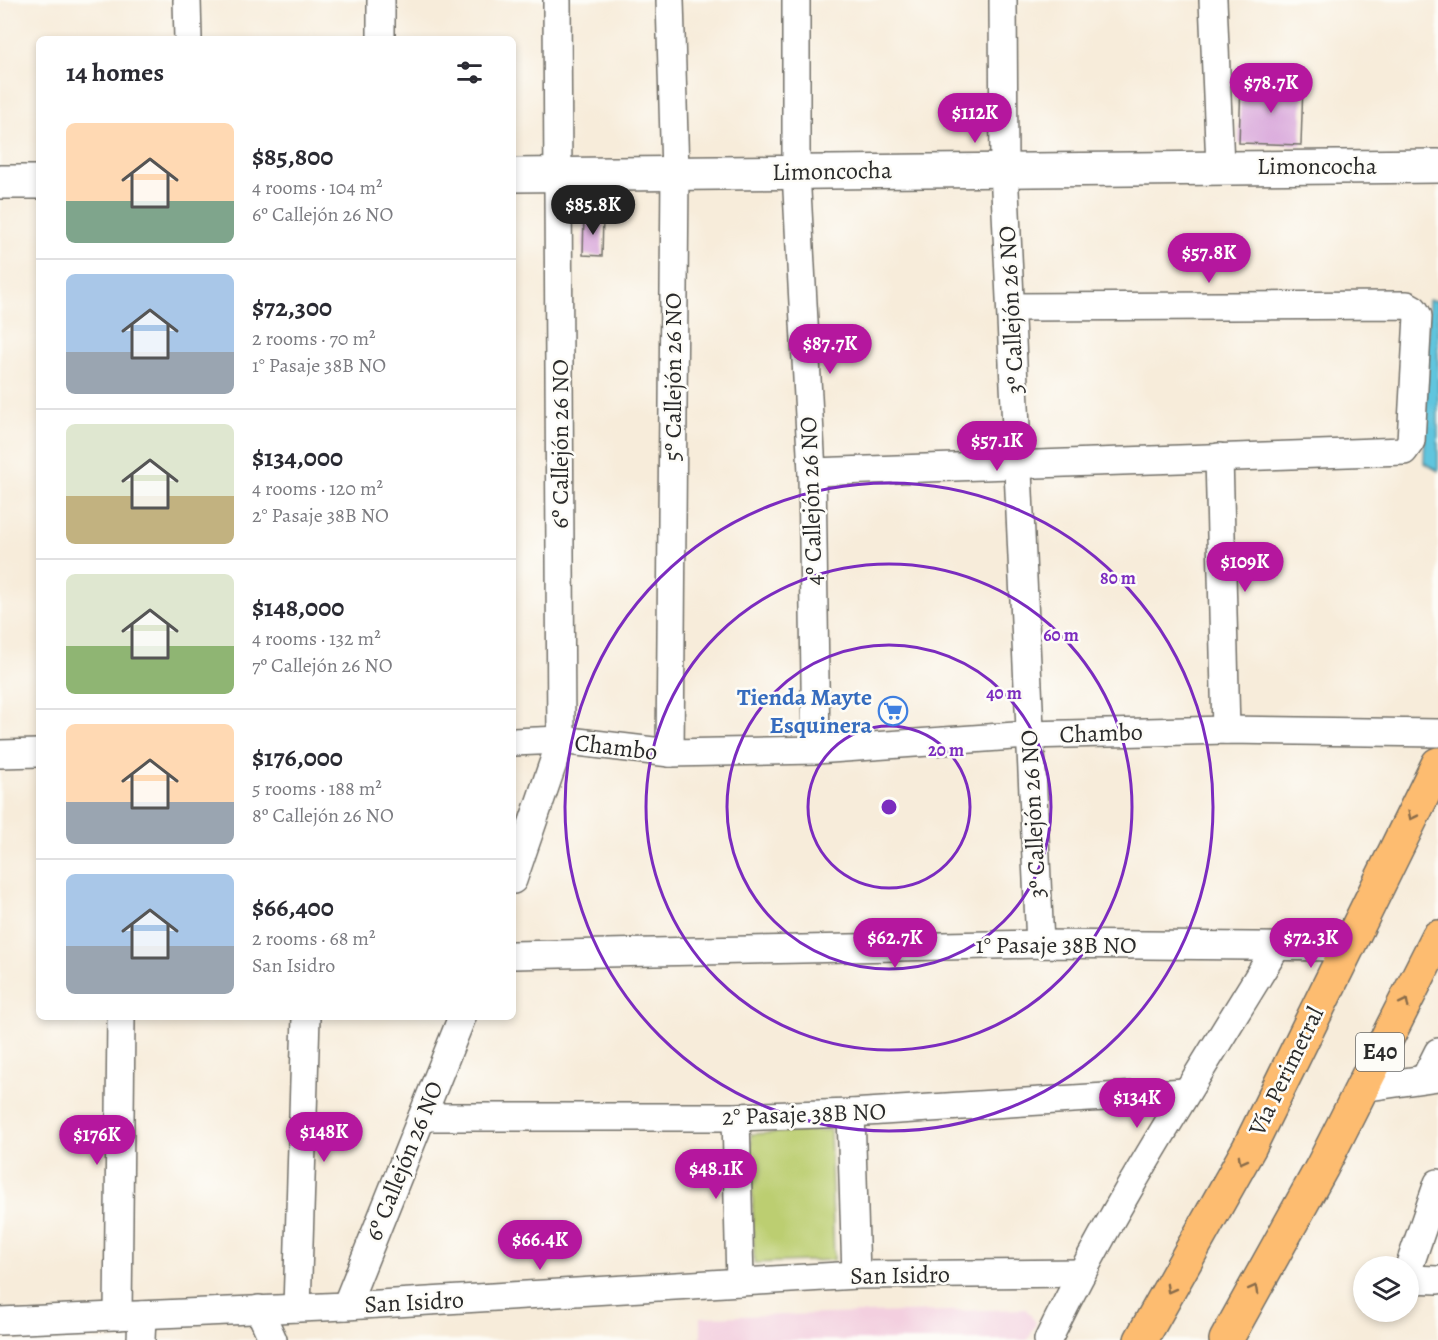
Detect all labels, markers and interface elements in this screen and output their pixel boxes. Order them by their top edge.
text: 14 homes [66,55,164,90]
icon: filters [453,56,486,89]
pin: $78.7K [1222,63,1320,114]
text: $78.7K [1244,69,1298,96]
pin: $112K [933,93,1017,144]
text: $112K [952,99,998,126]
text: $85,800 [252,139,333,174]
icon: home [114,147,186,219]
street label: Limoncocha [1257,150,1378,182]
street label: Limoncocha [772,154,893,188]
text: 4 rooms · 104 m² [252,174,383,201]
pin: $85.8K [544,185,642,236]
text: $85.8K [565,191,621,218]
text: 6º Callejón 26 NO [252,201,393,228]
street label: 3º Callejón 26 NO [991,225,1031,395]
pin: $57.8K [1160,233,1258,284]
text: $57.8K [1182,239,1236,266]
text: $72,300 [252,290,332,325]
street label: 5º Callejón 26 NO [657,293,689,461]
icon: home [114,298,186,370]
pin: $87.7K [781,324,879,375]
text: 2 rooms · 70 m² [252,325,376,352]
text: $87.7K [803,330,857,357]
text: 1° Pasaje 38B NO [252,352,386,379]
street label: 6º Callejón 26 NO [544,359,576,529]
street label: 4º Callejón 26 NO [792,416,830,586]
pin: $57.1K [948,421,1046,472]
text: $57.1K [971,427,1023,454]
text: $134,000 [252,440,343,475]
icon: home [114,448,186,520]
text: 4 rooms · 120 m² [252,475,383,502]
text: 2° Pasaje 38B NO [252,502,389,529]
pin: $109K [1203,542,1287,593]
text: $109K [1221,548,1269,575]
text: 80 m [1100,566,1136,590]
text: $148,000 [252,590,344,625]
icon: home [114,598,186,670]
text: 60 m [1043,623,1079,647]
text: 4 rooms · 132 m² [252,625,381,652]
text: 7º Callejón 26 NO [252,652,392,679]
place label: Tienda Mayte Esquinera [737,681,872,741]
text: 40 m [986,681,1022,705]
supermarket icon: Tienda Mayte Esquinera [877,695,909,727]
street label: Chambo [1059,716,1143,750]
street label: Chambo [573,726,659,768]
street label: 3º Callejón 26 NO [1013,729,1053,899]
text: 20 m [928,738,964,762]
text: $176,000 [252,740,343,775]
icon: home [114,748,186,820]
text: 5 rooms · 188 m² [252,775,382,802]
centre of rings [879,797,899,817]
text: 8º Callejón 26 NO [252,802,394,829]
one-way arrow [1408,810,1419,821]
text: $66,400 [252,890,334,925]
icon: home [114,898,186,970]
pin: $62.7K [846,918,944,969]
pin: $72.3K [1262,918,1360,969]
text: $62.7K [867,924,923,951]
text: $72.3K [1284,924,1338,951]
text: 2 rooms · 68 m² [252,925,376,952]
street label: 1° Pasaje 38B NO [975,929,1137,961]
text: San Isidro [252,952,335,979]
one-way arrow [1398,998,1409,1009]
street label: Vía Perimetral [1241,1001,1331,1142]
road number: E40 [1356,1033,1404,1071]
street label: 6º Callejón 26 NO [357,1076,451,1246]
pin: $134K [1095,1078,1179,1129]
text: $134K [1113,1084,1161,1111]
street label: 2° Pasaje 38B NO [721,1095,887,1133]
pin: $148K [282,1112,366,1163]
pin: $176K [55,1115,139,1166]
text: $148K [300,1118,348,1145]
text: $176K [73,1121,121,1148]
pin: $48.1K [667,1149,765,1200]
one-way arrow [1237,1154,1249,1165]
text: $48.1K [689,1155,743,1182]
pin: $66.4K [491,1220,589,1271]
text: $66.4K [512,1226,568,1253]
map controls [1353,1256,1419,1322]
button: layers [1353,1256,1419,1322]
street label: San Isidro [850,1258,950,1292]
street label: San Isidro [363,1283,465,1321]
one-way arrow [1166,1283,1177,1293]
one-way arrow [1247,1285,1258,1295]

